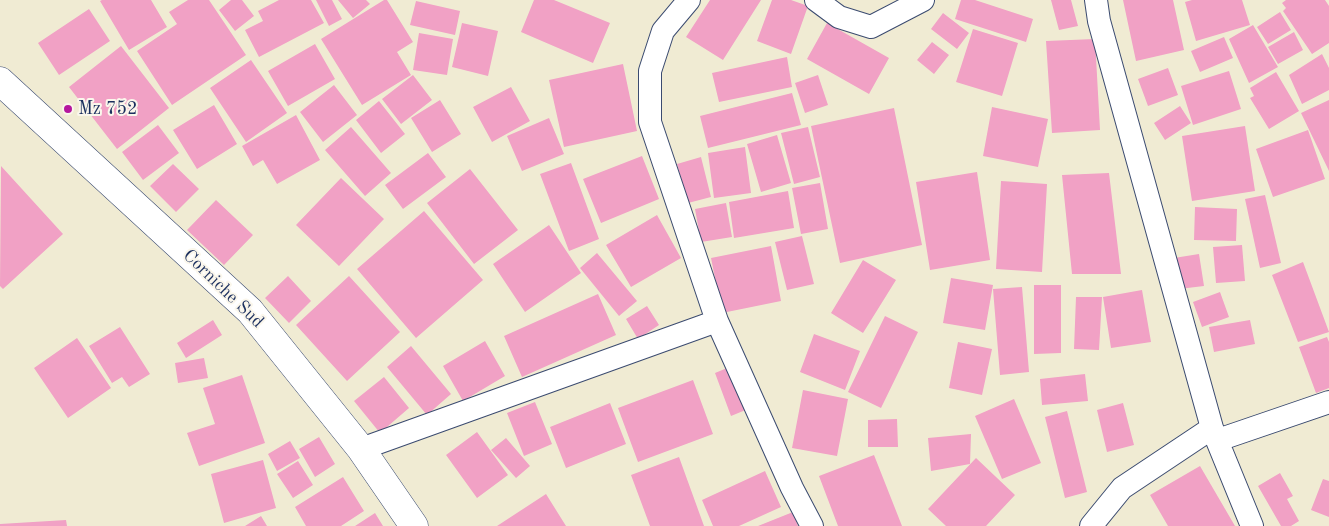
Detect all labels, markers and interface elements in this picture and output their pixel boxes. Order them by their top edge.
place label: Mz 752 [78,98,137,120]
marker: Mz 752 [62,103,74,115]
street label: Corniche Sud [178,245,268,333]

